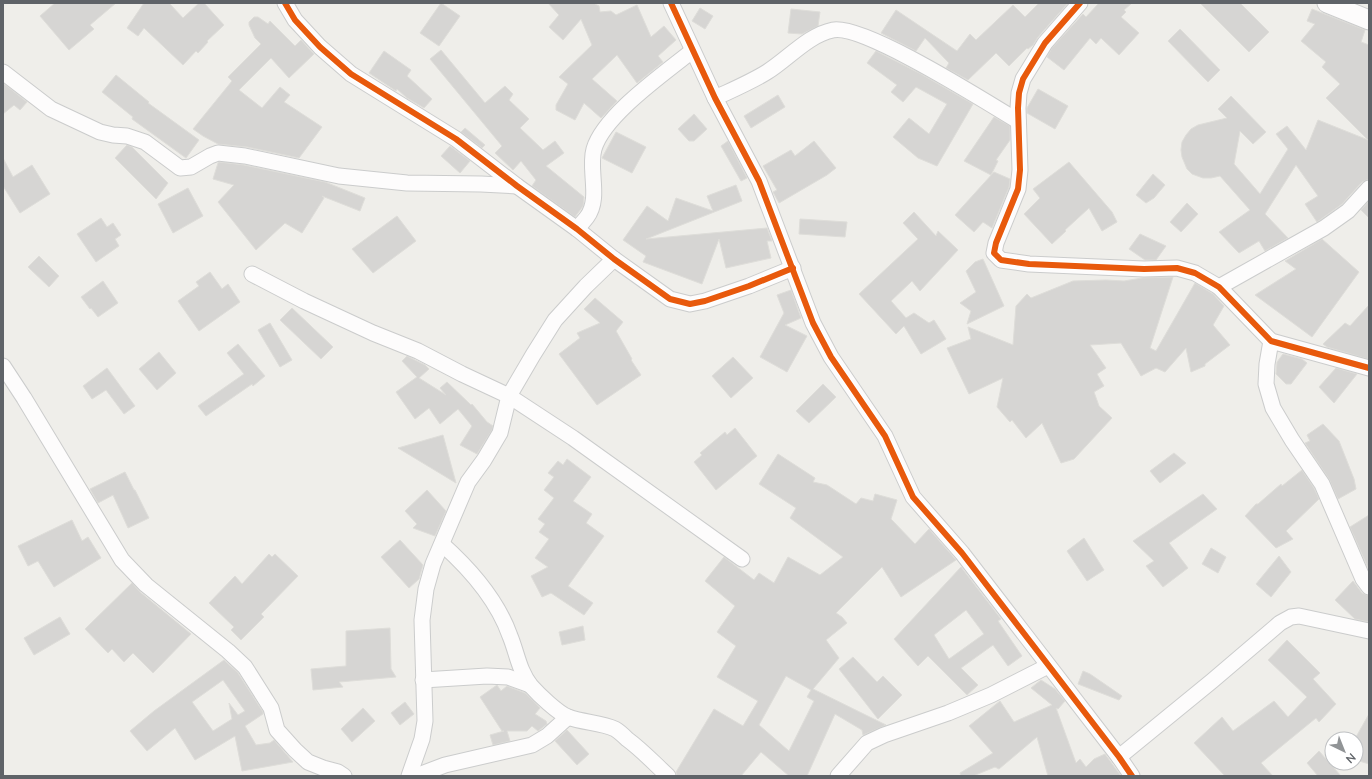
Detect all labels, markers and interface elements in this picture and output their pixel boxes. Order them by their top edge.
north arrow [1324,731,1364,771]
text: N [1344,751,1359,766]

